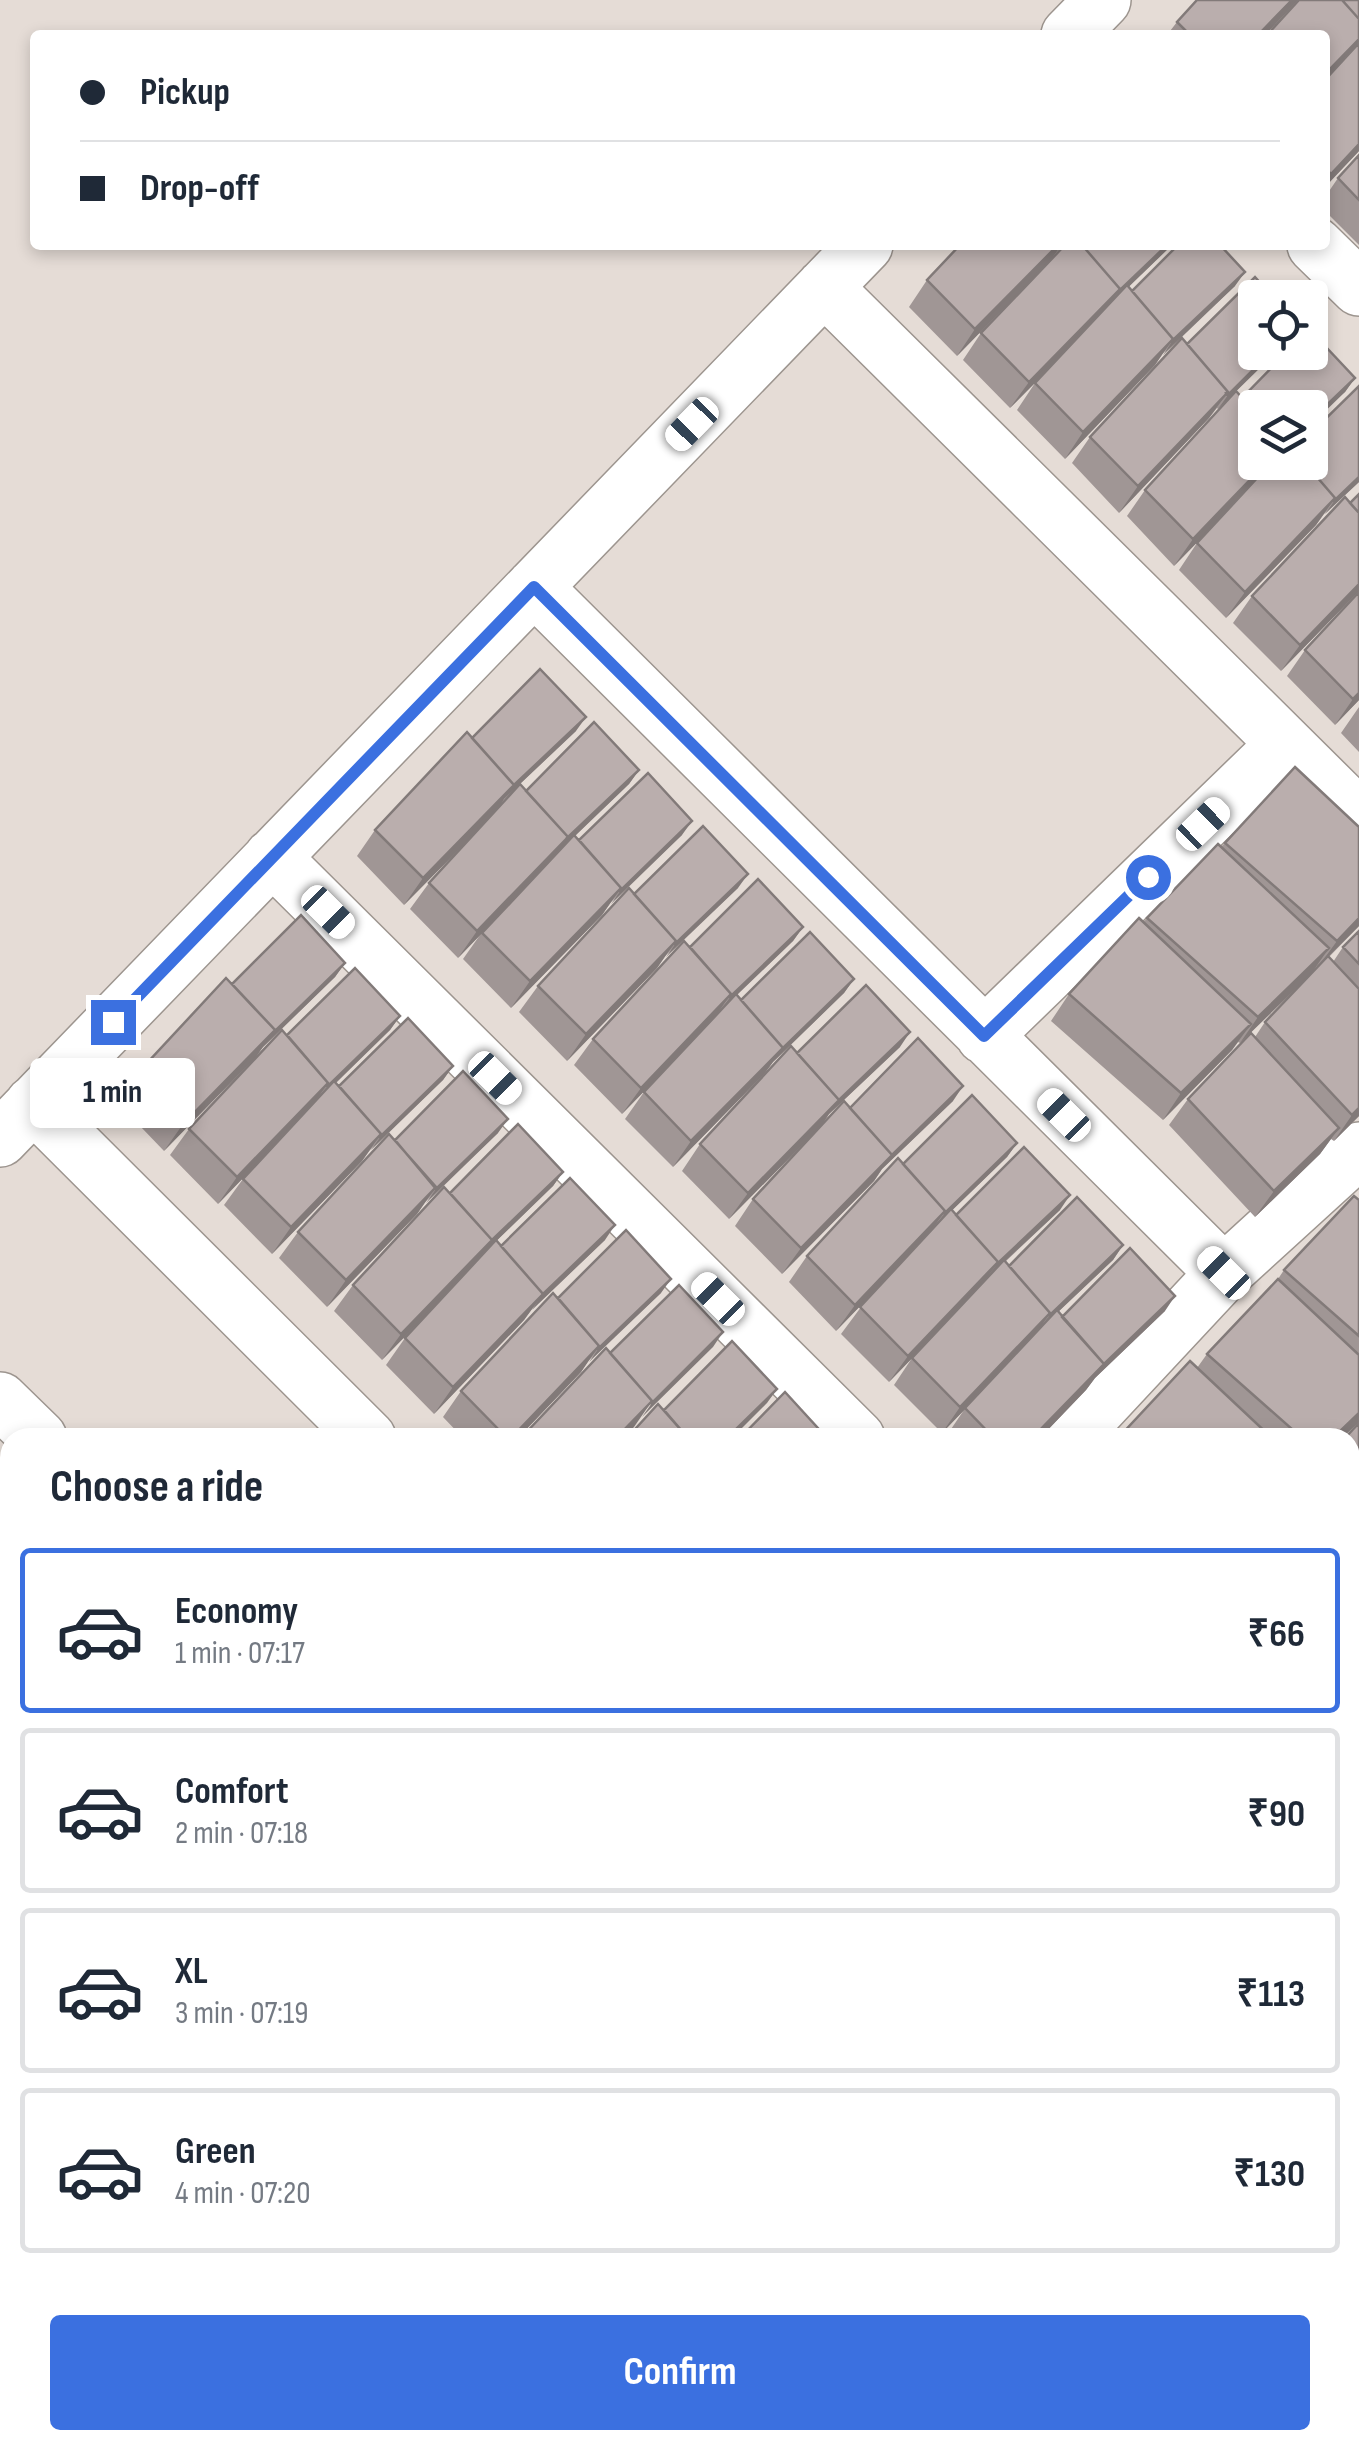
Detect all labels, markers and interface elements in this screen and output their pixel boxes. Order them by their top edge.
text: Pickup [140,70,230,115]
text: Drop-off [140,166,259,211]
map controls [1238,280,1328,480]
button: locate [1238,280,1328,370]
button: layers [1238,390,1328,480]
car [660,392,724,456]
car [1171,792,1235,856]
route start [1126,855,1171,900]
car [296,880,360,944]
route end [91,1000,136,1045]
car [463,1046,527,1110]
callout: 1 min [31,1057,196,1127]
text: 1 min [83,1073,142,1112]
car [1032,1083,1096,1147]
car [1192,1241,1256,1305]
car [686,1267,750,1331]
text: Choose a ride [50,1460,263,1515]
icon: car [55,1586,145,1676]
text: Economy [175,1589,298,1634]
text: ₹66 [1247,1612,1305,1657]
text: 1 min · 07:17 [175,1634,305,1673]
icon: car [55,1766,145,1856]
text: Comfort [175,1769,289,1814]
text: ₹90 [1247,1792,1305,1837]
text: 2 min · 07:18 [175,1814,308,1853]
icon: car [55,1946,145,2036]
text: XL [175,1949,208,1994]
text: ₹113 [1236,1972,1305,2017]
text: 3 min · 07:19 [175,1994,308,2033]
icon: car [55,2126,145,2216]
text: Green [175,2129,256,2174]
text: ₹130 [1233,2152,1305,2197]
text: 4 min · 07:20 [175,2174,311,2213]
button: Confirm [50,2315,1310,2430]

